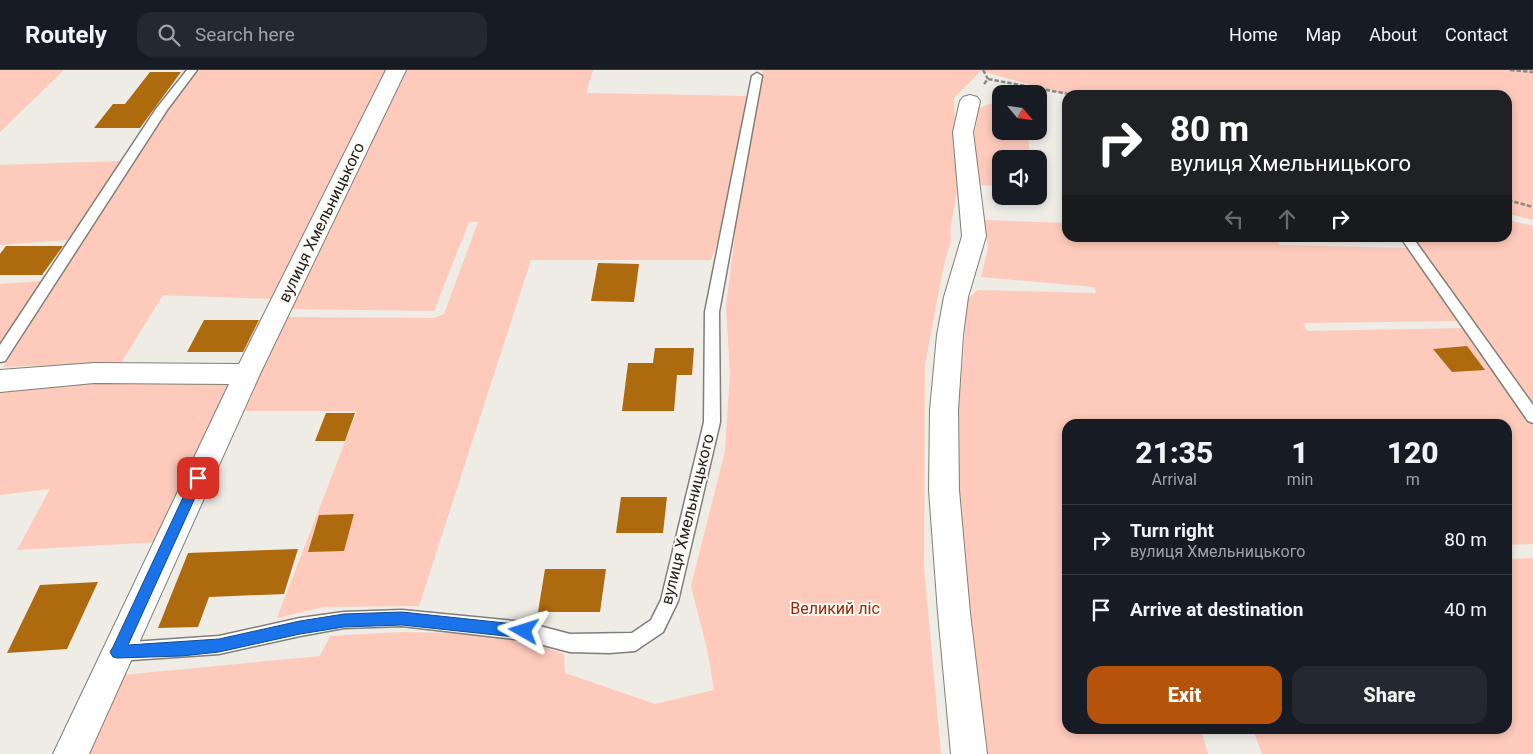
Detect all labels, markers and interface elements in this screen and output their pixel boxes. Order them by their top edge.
search box [137,12,487,57]
text: Routely [25,21,107,49]
icon: search [155,21,183,49]
text: Search here [195,23,295,46]
text: Home [1229,24,1278,45]
text: Map [1306,24,1341,45]
text: About [1369,24,1417,45]
text: Contact [1445,24,1508,45]
north arrow [992,85,1048,140]
map controls [992,85,1047,205]
text: 80 m [1170,109,1249,150]
icon: right [1087,110,1152,175]
street label: вулиця Хмельницького [274,139,368,305]
button: sound [992,150,1047,205]
text: вулиця Хмельницького [1170,151,1411,176]
icon: left [1220,205,1248,233]
icon: ahead [1273,205,1301,233]
icon: right [1326,205,1354,233]
street label: вулиця Хмельницького [657,432,718,607]
text: 21:35 [1135,435,1213,470]
text: 1 [1291,435,1309,470]
text: 120 [1387,435,1439,470]
pin [177,457,219,499]
icon: arrive [184,464,212,492]
text: Arrival [1152,470,1197,489]
text: min [1287,470,1313,489]
text: m [1406,470,1420,489]
text: Turn right [1130,519,1214,542]
icon: right [1087,526,1115,554]
text: 80 m [1444,528,1487,551]
text: вулиця Хмельницького [1130,542,1305,561]
icon: arrive [1087,596,1115,624]
text: Arrive at destination [1130,598,1303,621]
text: 40 m [1444,598,1487,621]
park label: Великий ліс [790,599,880,618]
position arrow [497,604,549,656]
button: Exit [1087,666,1282,724]
button: Share [1292,666,1487,724]

